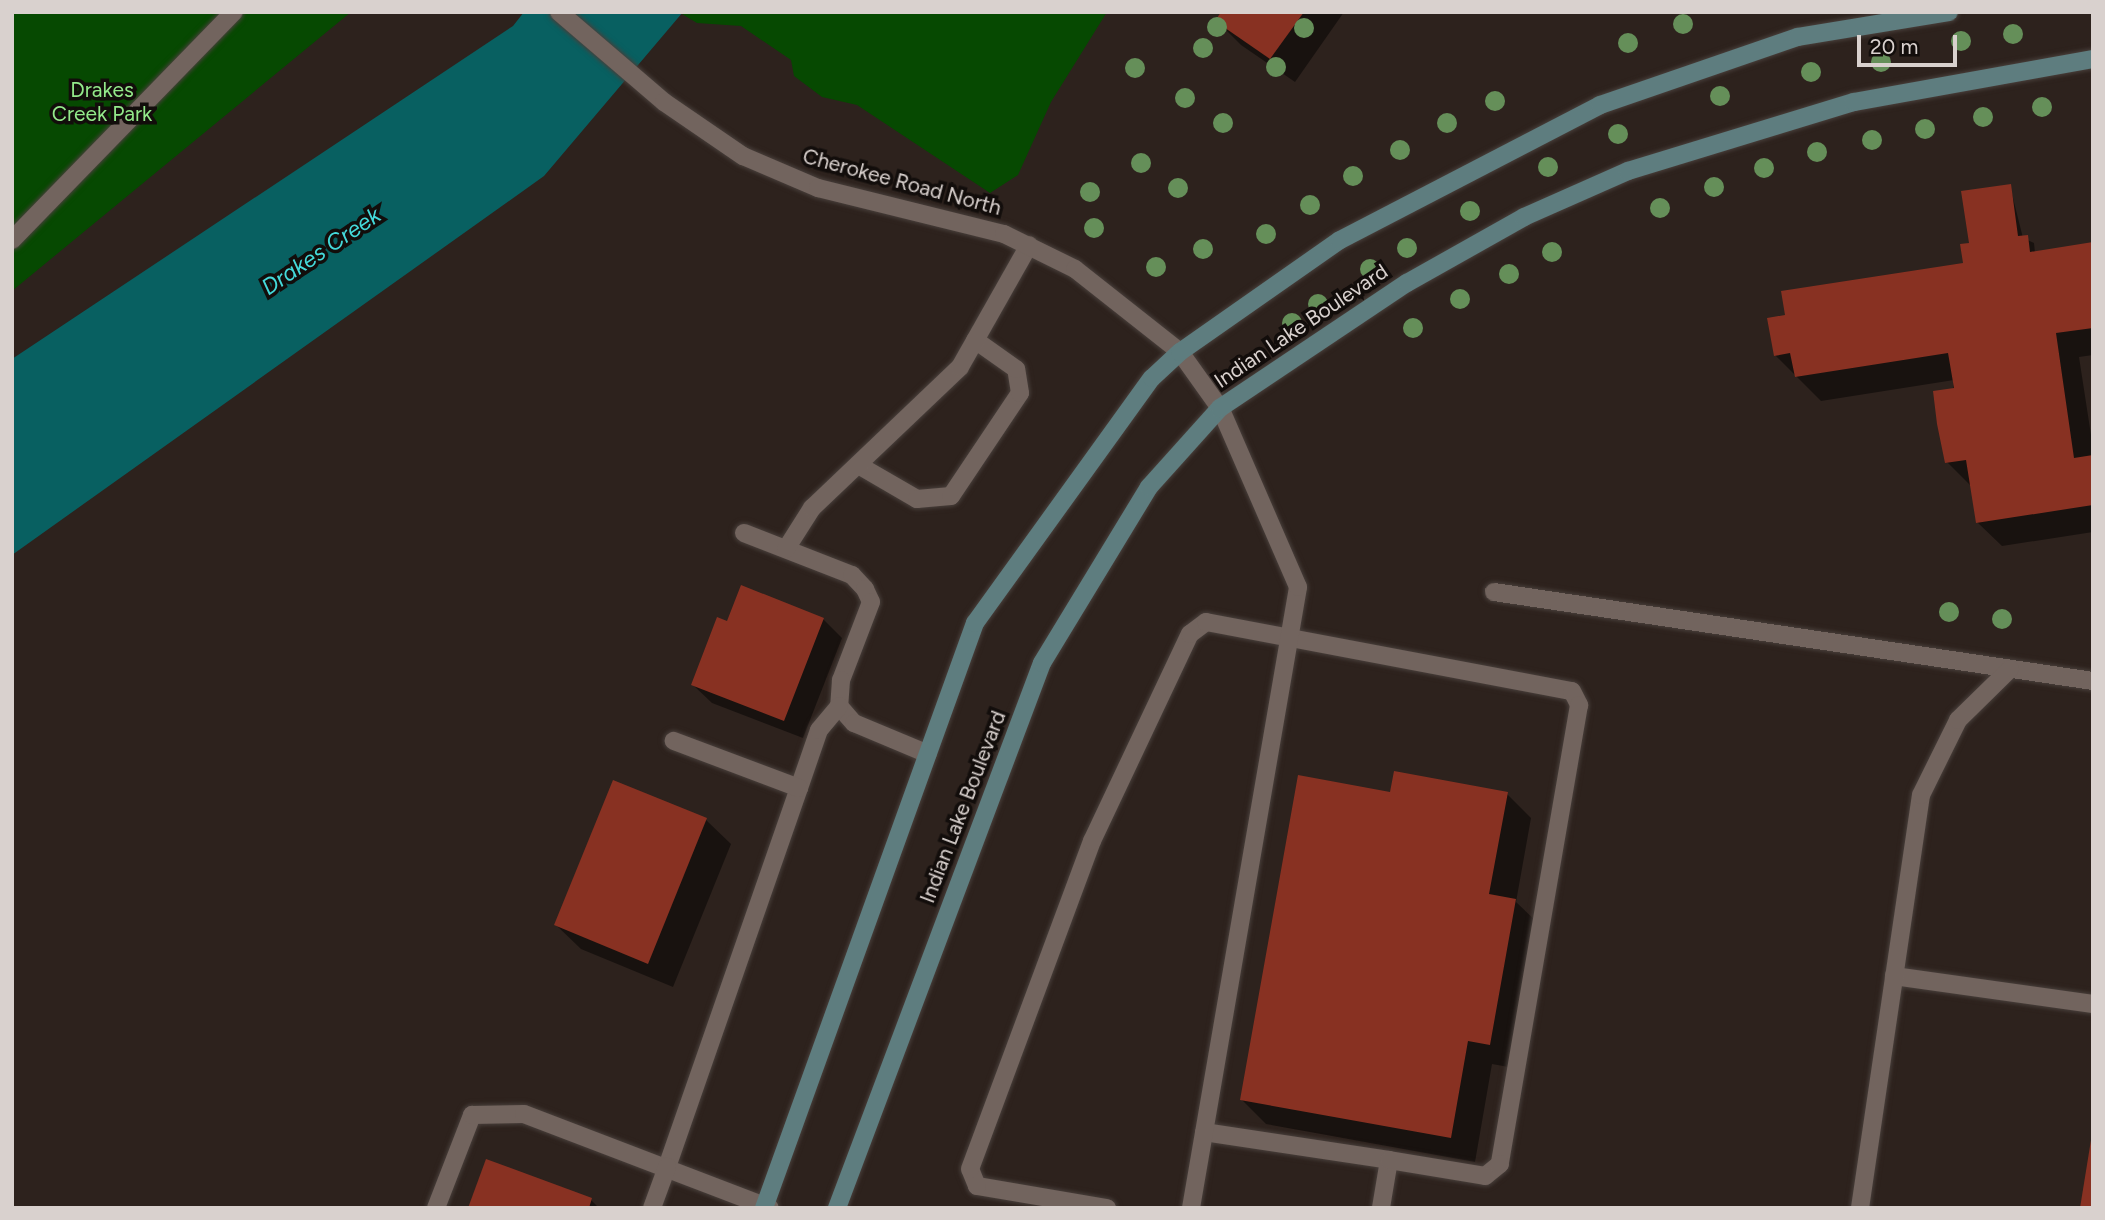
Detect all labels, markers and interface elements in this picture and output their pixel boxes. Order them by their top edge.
scale bar [1860,21,1960,65]
text: 20 m [1870,34,1918,59]
park label: Drakes Creek Park [52,77,152,127]
street label: Cherokee Road North [800,143,1004,221]
water label: Drakes Creek [256,201,386,301]
street label: Indian Lake Boulevard [1209,259,1393,393]
street label: Indian Lake Boulevard [915,707,1011,907]

